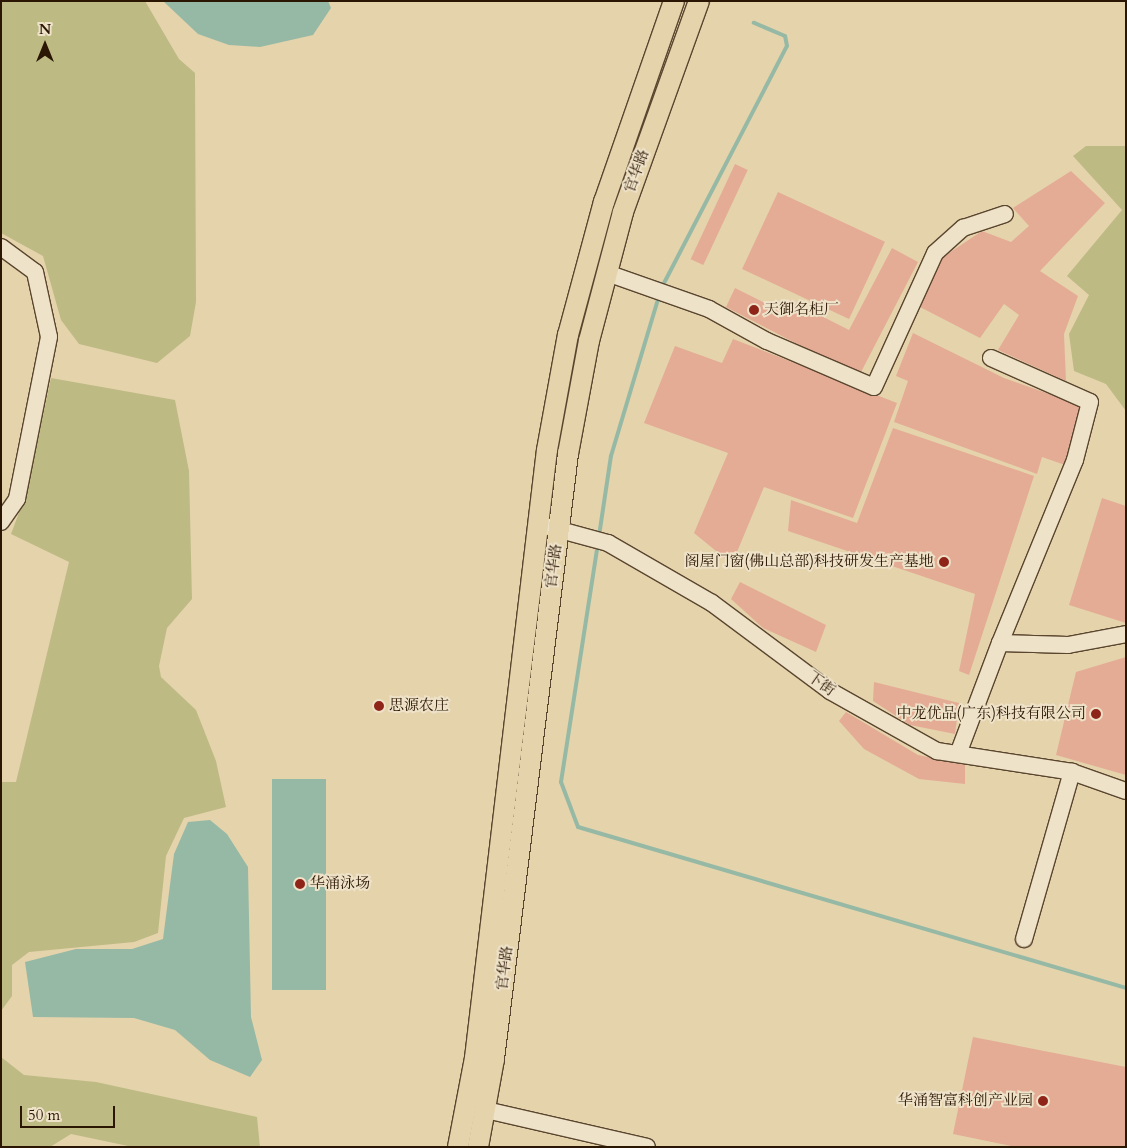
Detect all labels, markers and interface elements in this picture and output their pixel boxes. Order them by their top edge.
north arrow [20,20,70,70]
text: N [39,20,51,39]
street label: 官华路 [621,147,653,195]
place label: 天御名柜厂 [764,301,839,319]
marker: 天御名柜厂 [748,304,760,316]
street label: 官华路 [542,543,566,589]
place label: 阁屋门窗(佛山总部)科技研发生产基地 [684,553,934,571]
marker: 阁屋门窗(佛山总部)科技研发生产基地 [938,556,950,568]
street label: 下街 [804,668,838,700]
place label: 思源农庄 [389,697,449,715]
marker: 思源农庄 [373,700,385,712]
place label: 中龙优品(广东)科技有限公司 [896,705,1086,723]
marker: 中龙优品(广东)科技有限公司 [1090,708,1102,720]
place label: 华涌泳场 [310,875,370,893]
marker: 华涌泳场 [294,878,306,890]
street label: 官华路 [493,945,517,991]
place label: 华涌智富科创产业园 [898,1092,1033,1110]
marker: 华涌智富科创产业园 [1037,1095,1049,1107]
scale bar [22,1096,118,1128]
text: 50 m [28,1105,60,1125]

